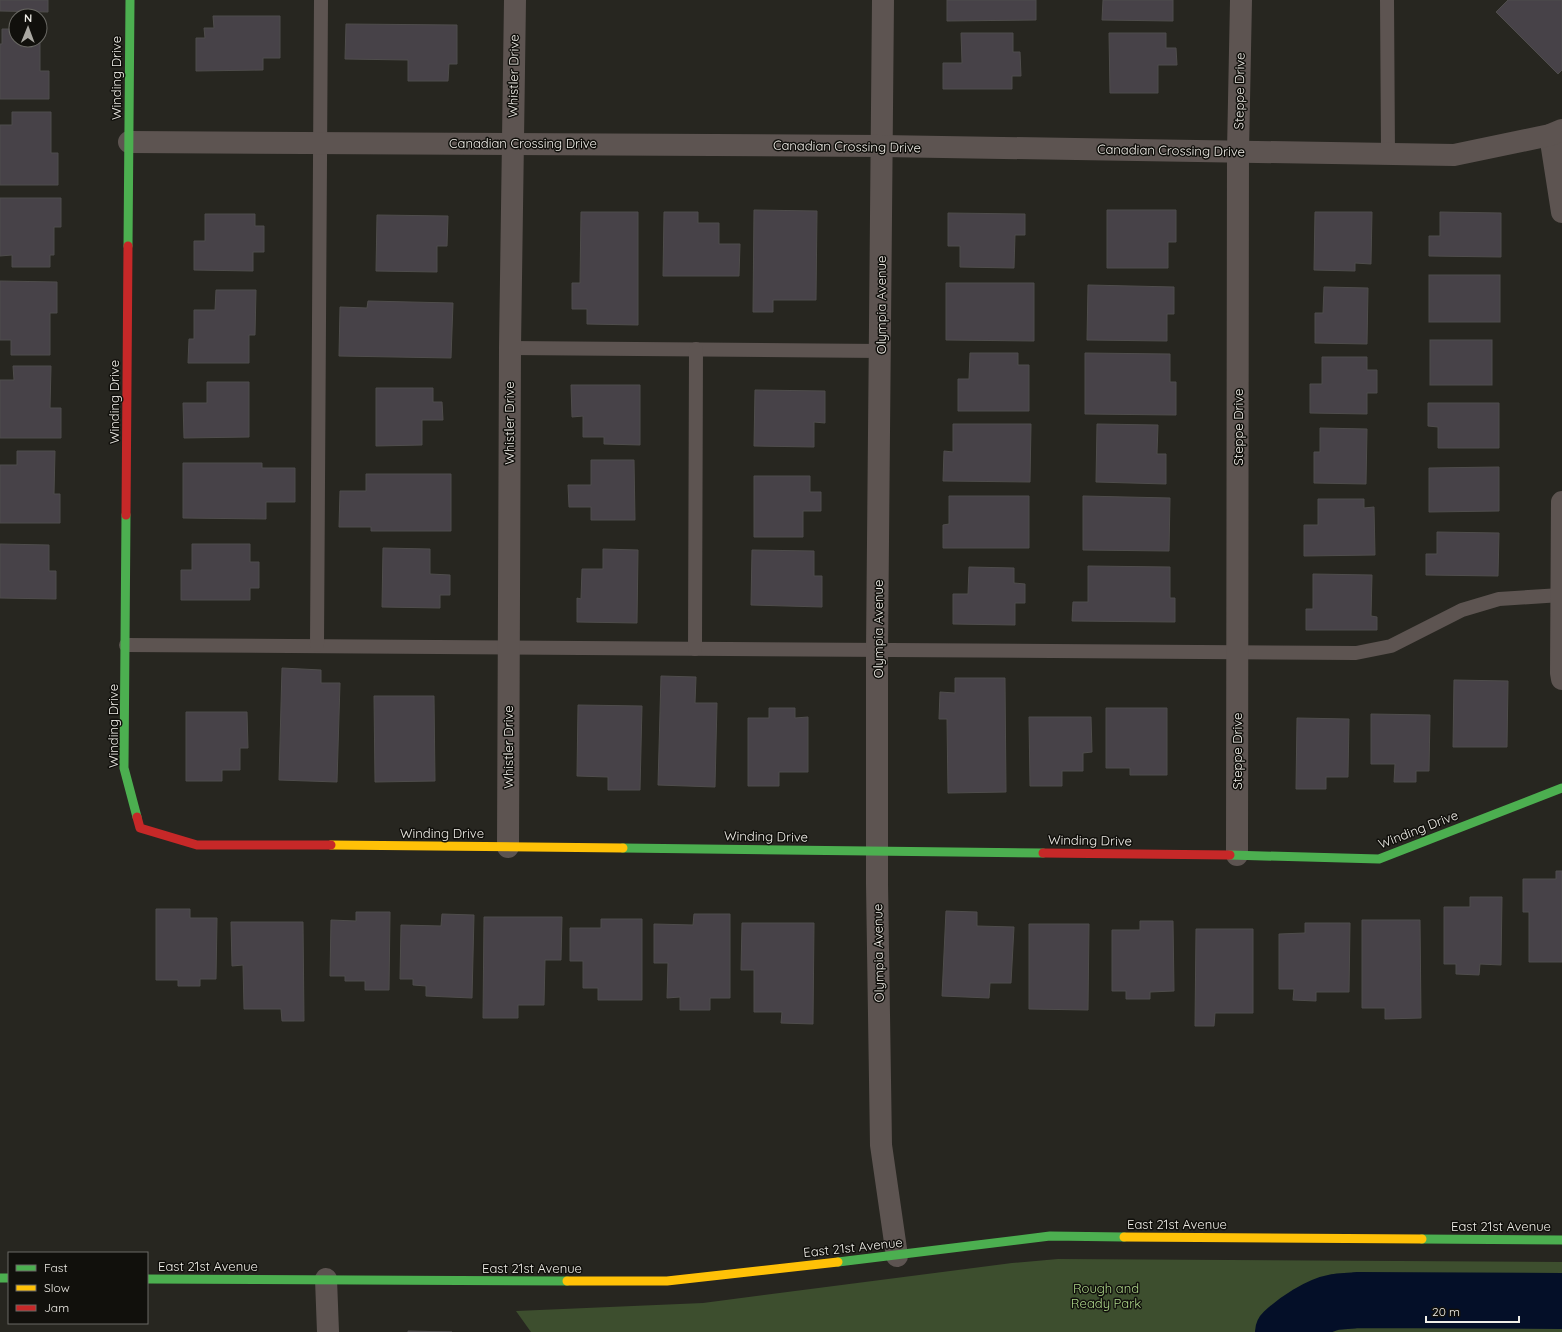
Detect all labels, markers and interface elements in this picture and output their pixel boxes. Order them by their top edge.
north arrow [8,8,48,48]
text: N [24,11,32,25]
street label: Whistler Drive [504,34,522,118]
street label: Winding Drive [108,36,124,120]
street label: Steppe Drive [1230,52,1248,130]
street label: Canadian Crossing Drive [449,135,597,151]
street label: Canadian Crossing Drive [773,137,921,155]
street label: Canadian Crossing Drive [1097,141,1245,159]
street label: Olympia Avenue [873,256,889,354]
street label: Winding Drive [106,360,122,444]
street label: Whistler Drive [501,381,517,465]
street label: Steppe Drive [1230,389,1246,465]
street label: Olympia Avenue [870,580,886,678]
street label: Winding Drive [105,684,121,768]
street label: Whistler Drive [500,705,516,789]
street label: Steppe Drive [1229,713,1245,789]
street label: Winding Drive [1376,806,1460,852]
street label: Winding Drive [400,825,484,841]
street label: Winding Drive [724,827,808,845]
street label: Winding Drive [1048,831,1132,849]
street label: Olympia Avenue [869,904,887,1002]
street label: East 21st Avenue [1127,1216,1227,1232]
street label: East 21st Avenue [1451,1218,1551,1234]
street label: East 21st Avenue [803,1234,903,1260]
legend [8,1252,148,1324]
street label: East 21st Avenue [158,1258,258,1274]
text: Fast [44,1260,68,1275]
street label: East 21st Avenue [482,1260,582,1276]
text: Slow [44,1280,70,1295]
park label: Rough and Ready Park [1071,1280,1141,1311]
scale bar [1426,1298,1519,1324]
text: Jam [44,1300,69,1315]
text: 20 m [1432,1304,1460,1319]

